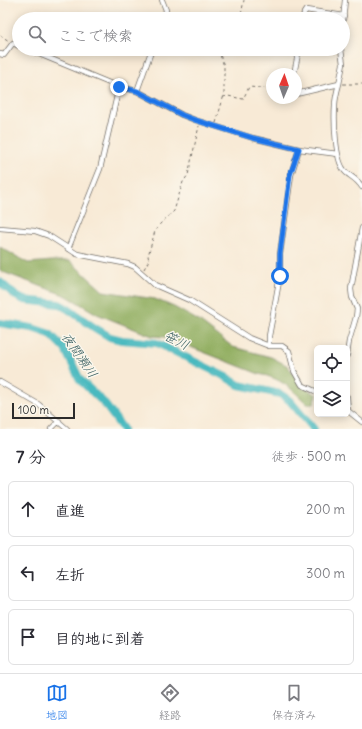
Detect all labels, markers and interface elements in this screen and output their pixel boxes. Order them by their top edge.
search box [12,12,350,56]
icon: search [26,23,48,45]
text: ここで検索 [58,26,133,45]
north arrow [266,68,302,104]
route end [110,78,128,96]
route start [271,267,289,285]
water label: 笹川 [161,327,192,354]
water label: 夜間瀬川 [58,329,101,381]
map controls [314,345,350,417]
button: locate [314,345,350,381]
button: layers [314,381,350,417]
scale bar [12,401,75,420]
text: 100 m [18,403,49,417]
text: 7 分 [16,446,45,468]
text: 徒歩 · 500 m [272,448,346,465]
icon: ahead [17,498,39,520]
text: 直進 [55,501,85,520]
text: 200 m [306,501,345,518]
icon: left [17,562,39,584]
text: 左折 [55,565,85,584]
text: 300 m [306,565,345,582]
icon: arrive [17,626,39,648]
text: 目的地に到着 [55,629,145,648]
tab: 地図 [46,682,68,722]
tab: 経路 [159,682,181,722]
tab: 保存済み [272,682,316,722]

